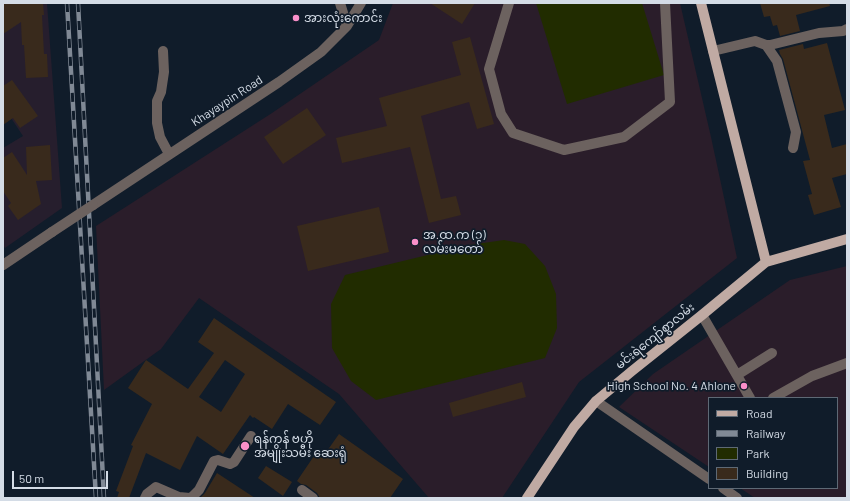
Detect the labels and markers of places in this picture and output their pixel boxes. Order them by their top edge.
place label: အားလုံးကောင်း [304,11,382,25]
marker: အားလုံးကောင်း [291,13,301,23]
place label: အ.ထ.က (၁) လမ်းမတော် [423,228,486,256]
marker: အ.ထ.က (၁) လမ်းမတော် [410,237,420,247]
place label: High School No. 4 Ahlone [607,379,736,393]
marker: High School No. 4 Ahlone [739,381,749,391]
place label: ရန်ကုန် ဗဟို အမျိုးသမီး ဆေးရုံ [254,432,347,460]
marker: ရန်ကုန် ဗဟို အမျိုးသမီး ဆေးရုံ [239,440,251,452]

